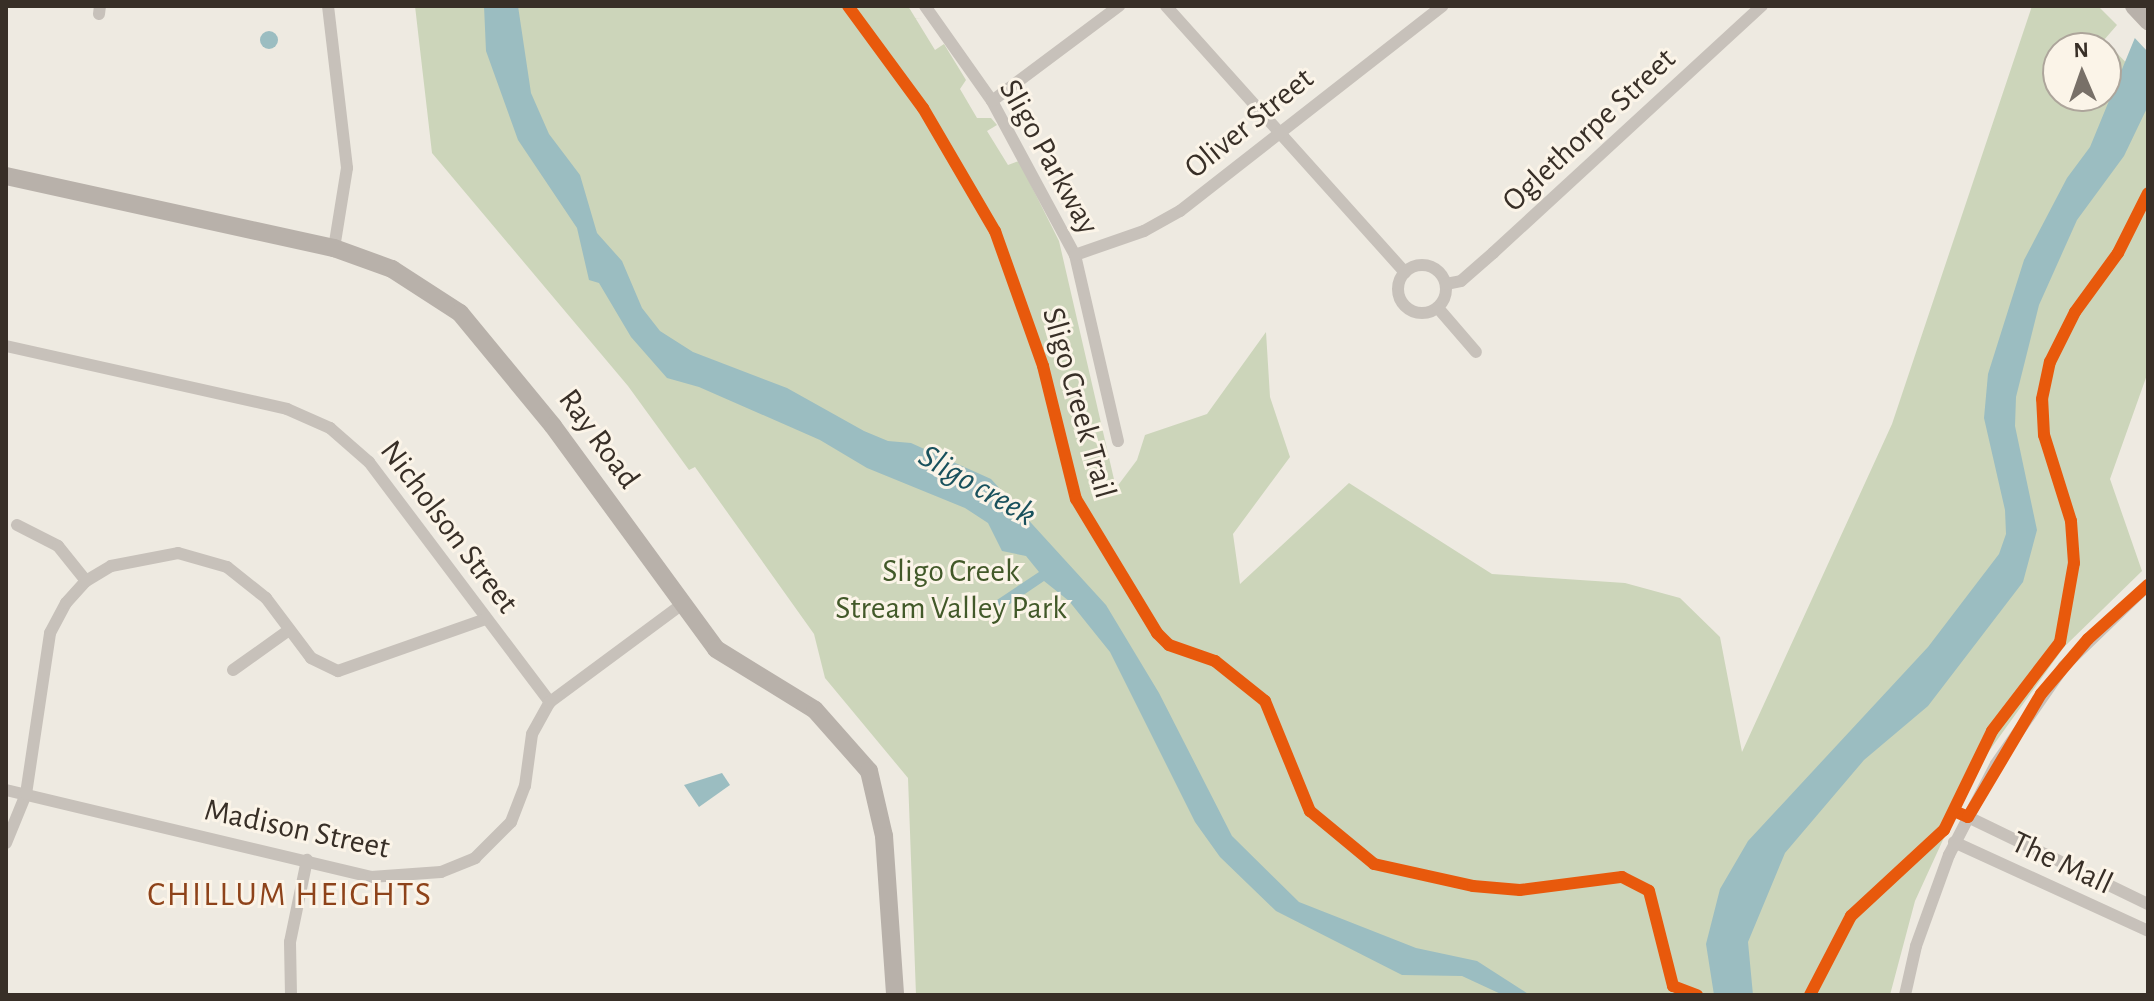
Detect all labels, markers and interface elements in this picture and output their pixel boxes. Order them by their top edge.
north arrow [2042,32,2122,112]
text: N [2073,39,2089,61]
street label: Oglethorpe Street [1494,40,1684,220]
street label: Oliver Street [1177,59,1321,187]
street label: Sligo Parkway [991,73,1107,241]
street label: Sligo Creek Trail [1033,303,1125,503]
street label: Ray Road [550,382,648,496]
street label: Nicholson Street [372,433,526,621]
water label: Sligo creek [911,436,1043,536]
park label: Sligo Creek Stream Valley Park [835,553,1067,628]
street label: Madison Street [201,791,393,867]
street label: The Mall [2005,823,2119,903]
district label: CHILLUM HEIGHTS [147,876,433,916]

